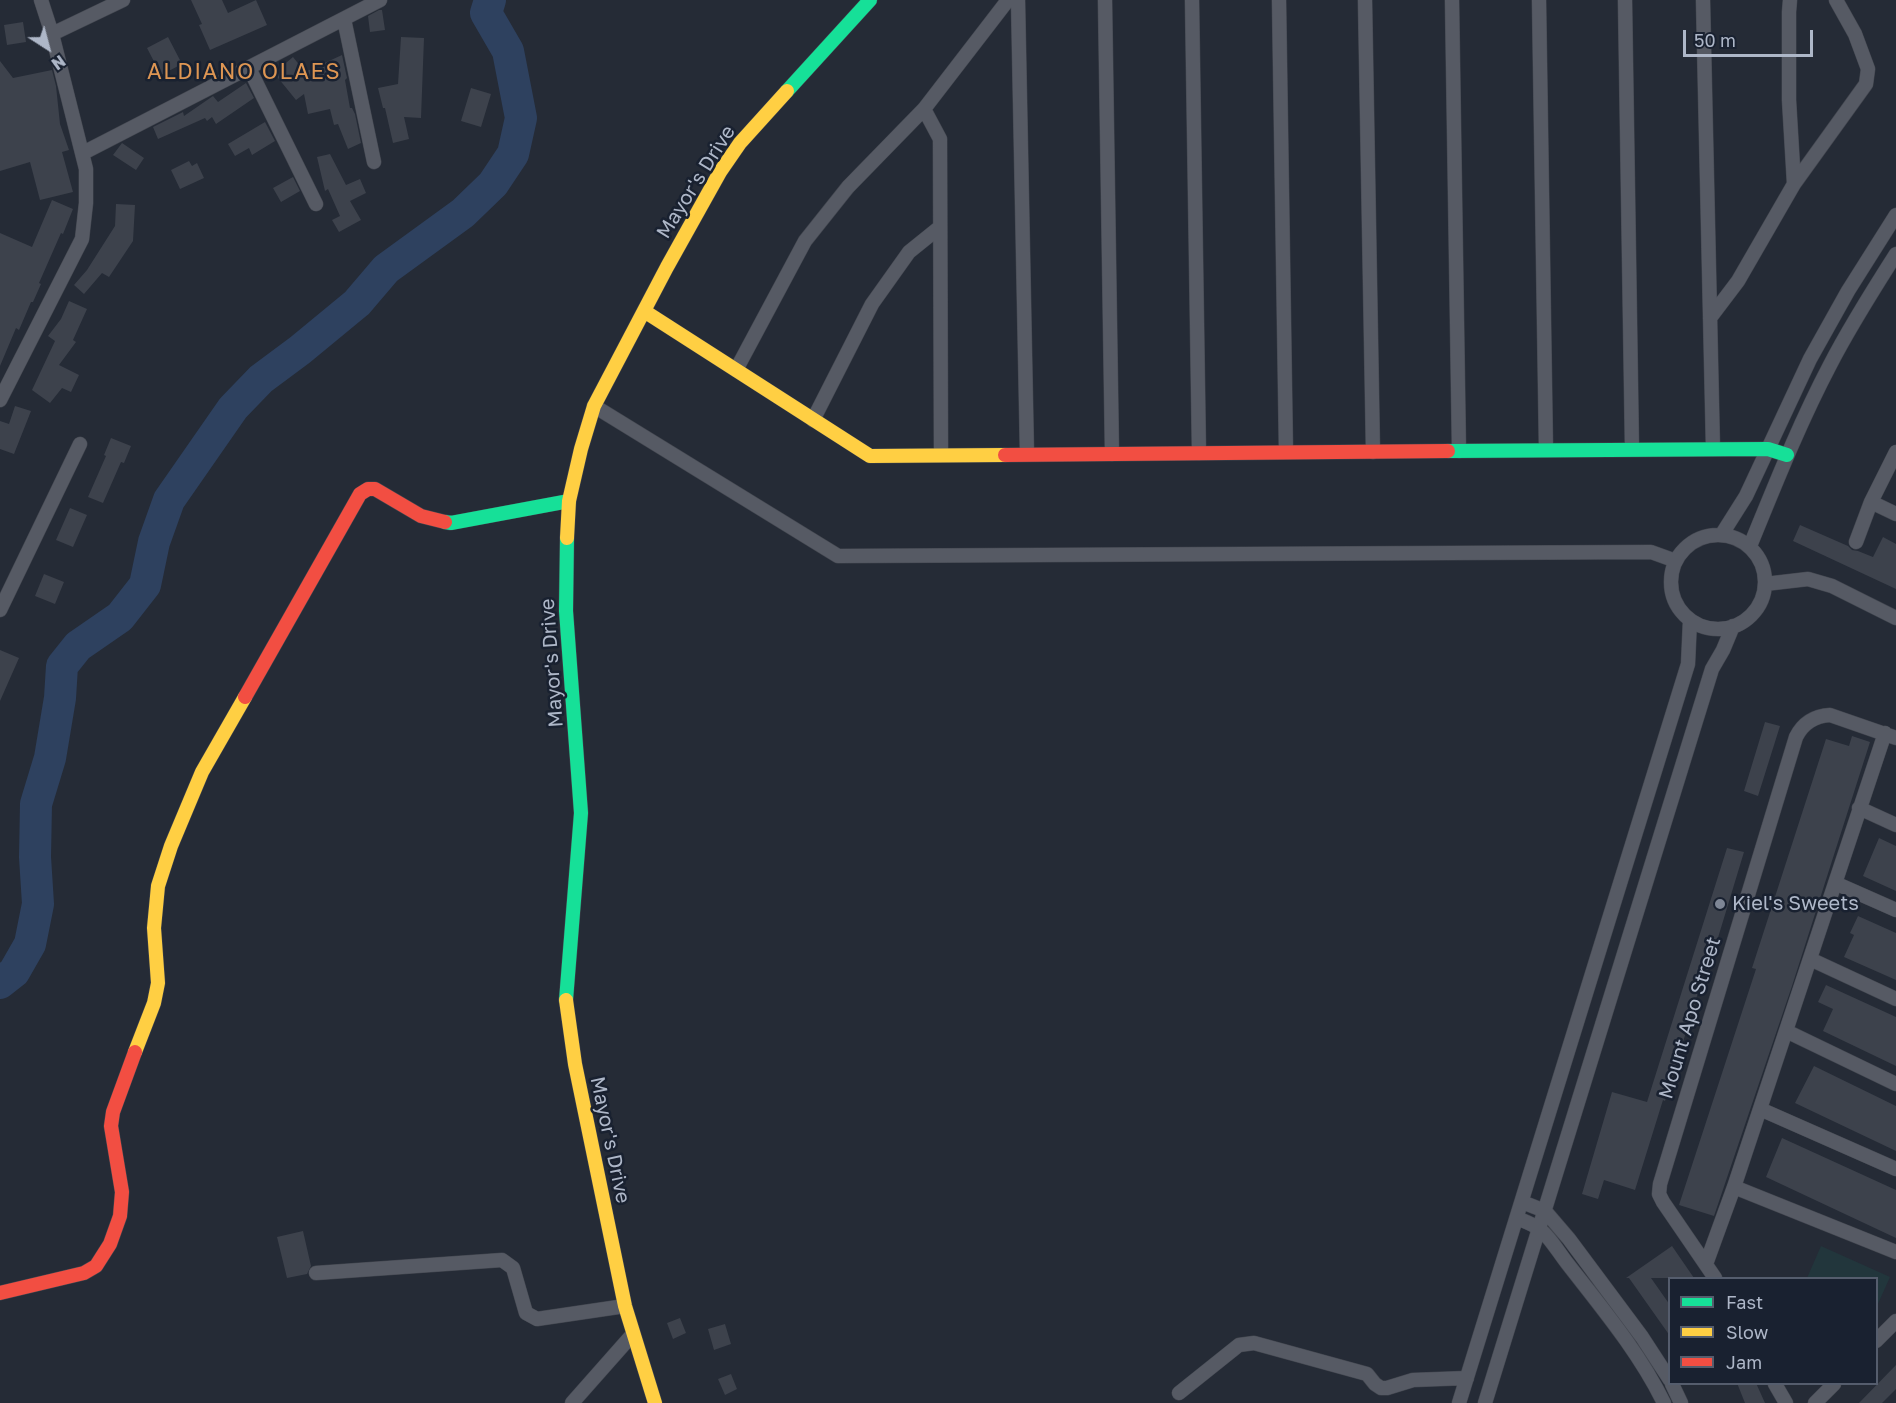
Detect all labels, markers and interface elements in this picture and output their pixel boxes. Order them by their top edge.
north arrow [18,18,78,78]
scale bar [1686,18,1816,56]
text: 50 m [1694,29,1736,51]
text: N [48,51,69,74]
district label: ALDIANO OLAES [147,59,341,85]
street label: Mayor's Drive [652,121,740,243]
street label: Mayor's Drive [536,598,568,728]
place label: Kiel's Sweets [1732,892,1859,916]
marker: Kiel's Sweets [1713,897,1727,911]
street label: Mount Apo Street [1654,934,1726,1102]
street label: Mayor's Drive [585,1074,635,1206]
legend [1668,1277,1878,1385]
text: Fast [1726,1291,1763,1313]
text: Slow [1726,1321,1768,1343]
text: Jam [1726,1351,1762,1373]

